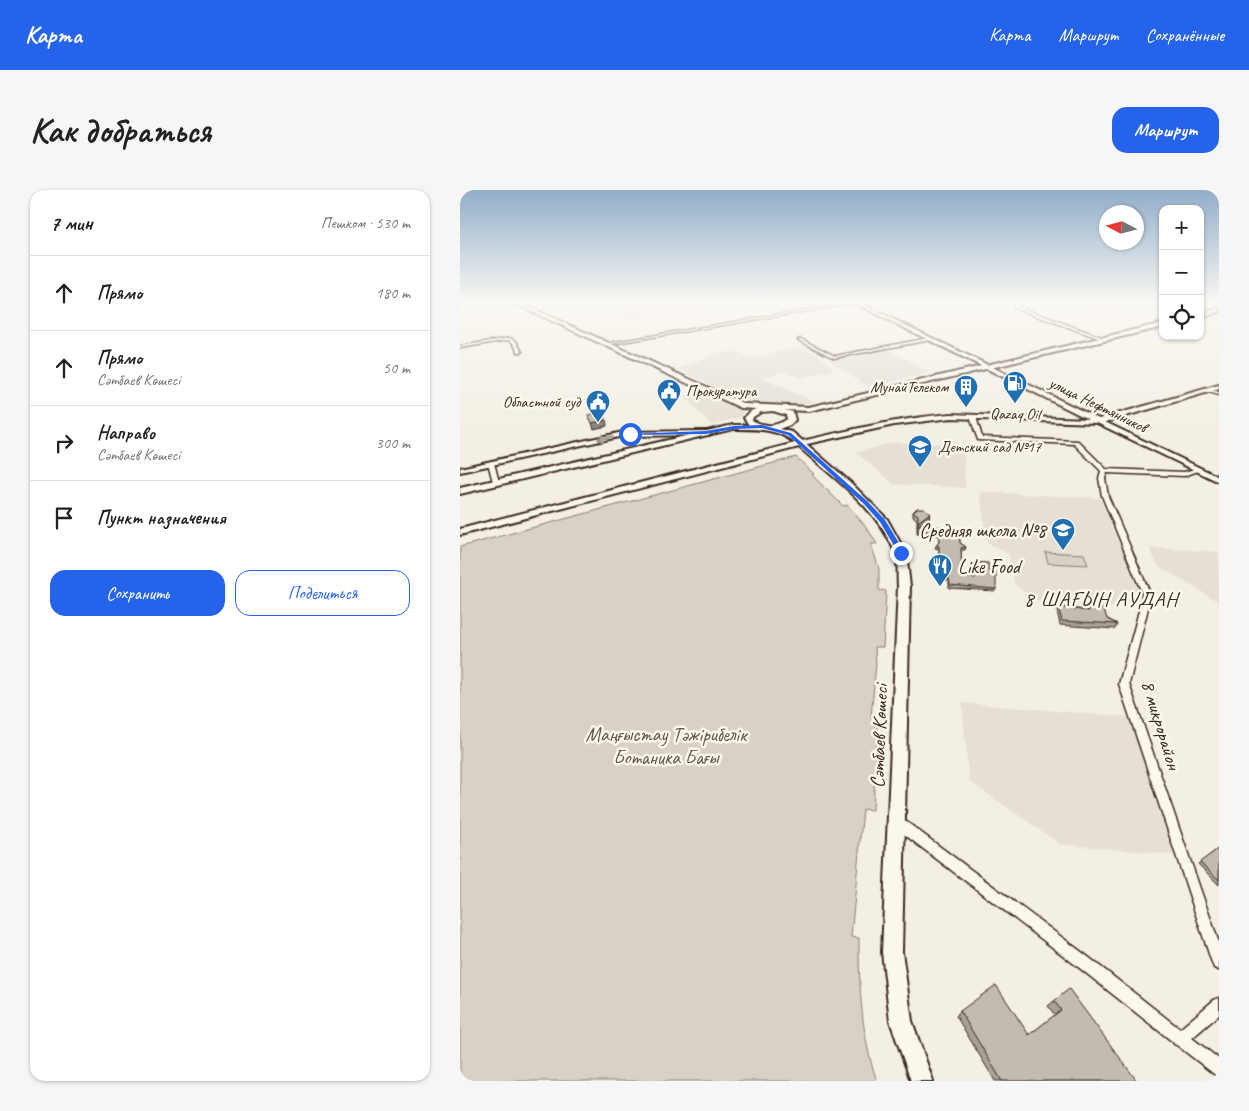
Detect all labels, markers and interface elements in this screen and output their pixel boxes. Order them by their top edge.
text: Карта [25,20,82,50]
text: Карта [989,24,1030,46]
text: Маршрут [1058,24,1118,46]
text: Сохранённые [1146,24,1224,46]
button: Маршрут [1112,107,1219,153]
text: Как добраться [30,108,211,153]
north arrow [1099,205,1144,250]
map controls [1159,205,1204,340]
button: + [1159,205,1204,250]
text: 7 мин [50,210,93,236]
text: Пешком · 530 m [321,213,410,233]
button: − [1159,250,1204,295]
icon: ahead [50,279,78,307]
text: Прямо [97,281,142,305]
text: 180 m [376,283,410,303]
button: locate [1159,295,1204,340]
text: Прямо [97,346,142,370]
icon: ahead [50,354,78,382]
text: 50 m [383,358,410,378]
text: Сәтбаев Көшесі [97,370,180,390]
fuel station icon: Qazaq Oil [1002,370,1028,404]
street label: улица Нефтянников [1045,372,1153,439]
building icon: МунайТелеком [953,374,979,408]
place label: МунайТелеком [870,377,950,397]
public building icon: Прокуратура [656,378,682,412]
place label: Прокуратура [686,381,758,401]
public building icon: Областной суд [585,389,611,423]
place label: Областной суд [503,392,582,412]
place label: Qazaq Oil [990,404,1043,424]
text: Направо [97,421,155,445]
route start [619,423,642,446]
icon: right [50,429,78,457]
text: 300 m [376,433,410,453]
one-way arrow [597,434,613,443]
school or university icon: Детский сад №17 [907,434,933,468]
place label: Детский сад №17 [938,437,1042,457]
text: Сәтбаев Көшесі [97,445,180,465]
icon: arrive [50,504,78,532]
text: Пункт назначения [97,506,226,530]
school or university icon: Средняя школа №8 [1050,517,1076,551]
place label: Средняя школа №8 [919,518,1048,543]
route end [890,542,913,565]
restaurant icon: Like Food [927,553,953,587]
place label: Like Food [958,554,1023,579]
button: Сохранить [50,570,225,616]
button: Поделиться [235,570,410,616]
district label: 8 ШАҒЫН АУДАН [1024,586,1180,612]
street label: 8 микрорайон [1136,677,1187,775]
street label: Сәтбаев Көшесі [865,681,893,788]
park label: Маңғыстау Тәжірибелік Ботаника Бағы [586,722,748,770]

